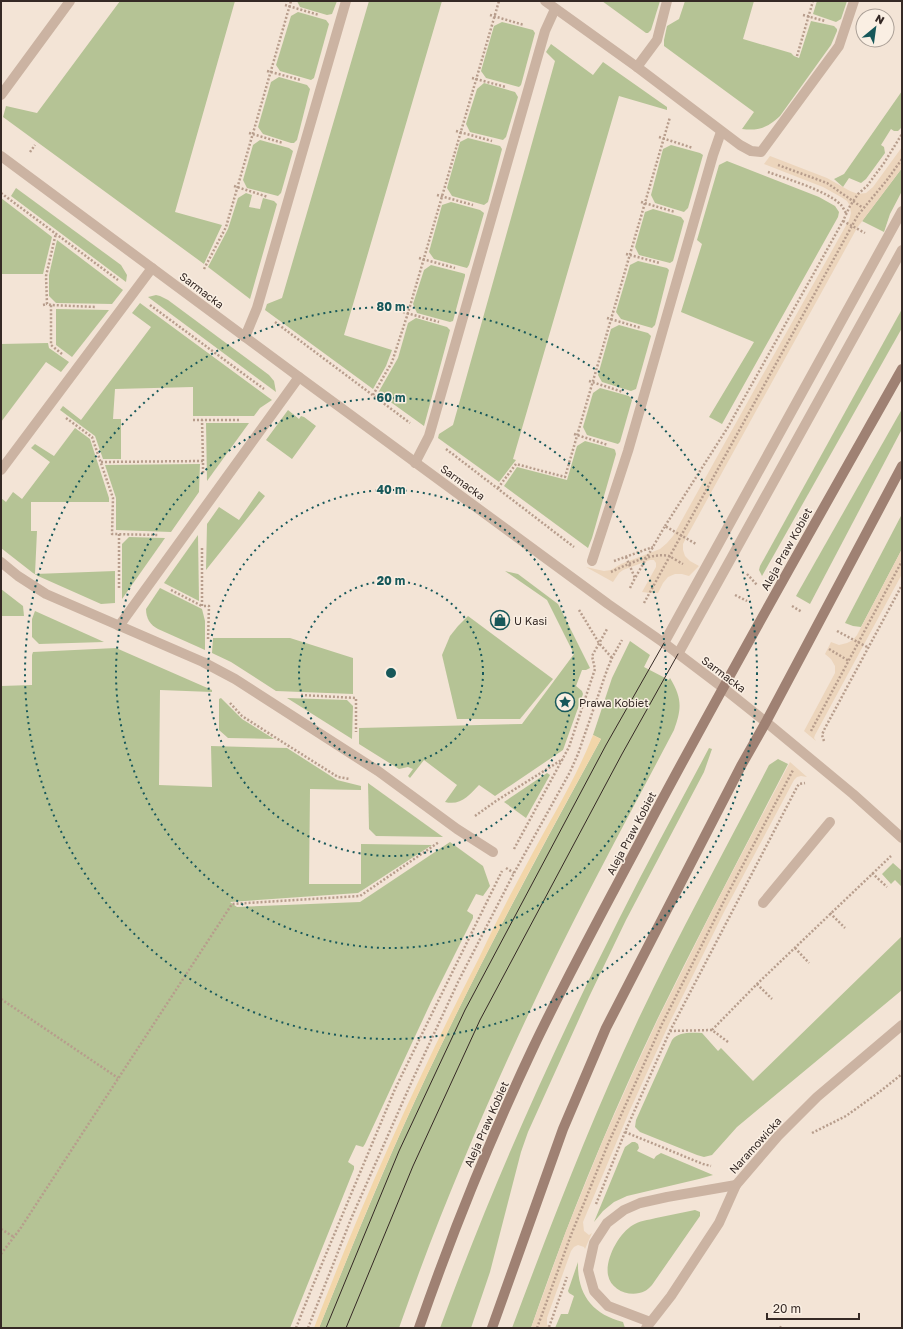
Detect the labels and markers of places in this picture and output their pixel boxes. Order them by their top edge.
shop icon: U Kasi [489,609,511,631]
place label: U Kasi [514,614,547,627]
centre of rings [384,666,398,680]
place icon: Prawa Kobiet [554,691,576,713]
place label: Prawa Kobiet [579,696,649,709]

